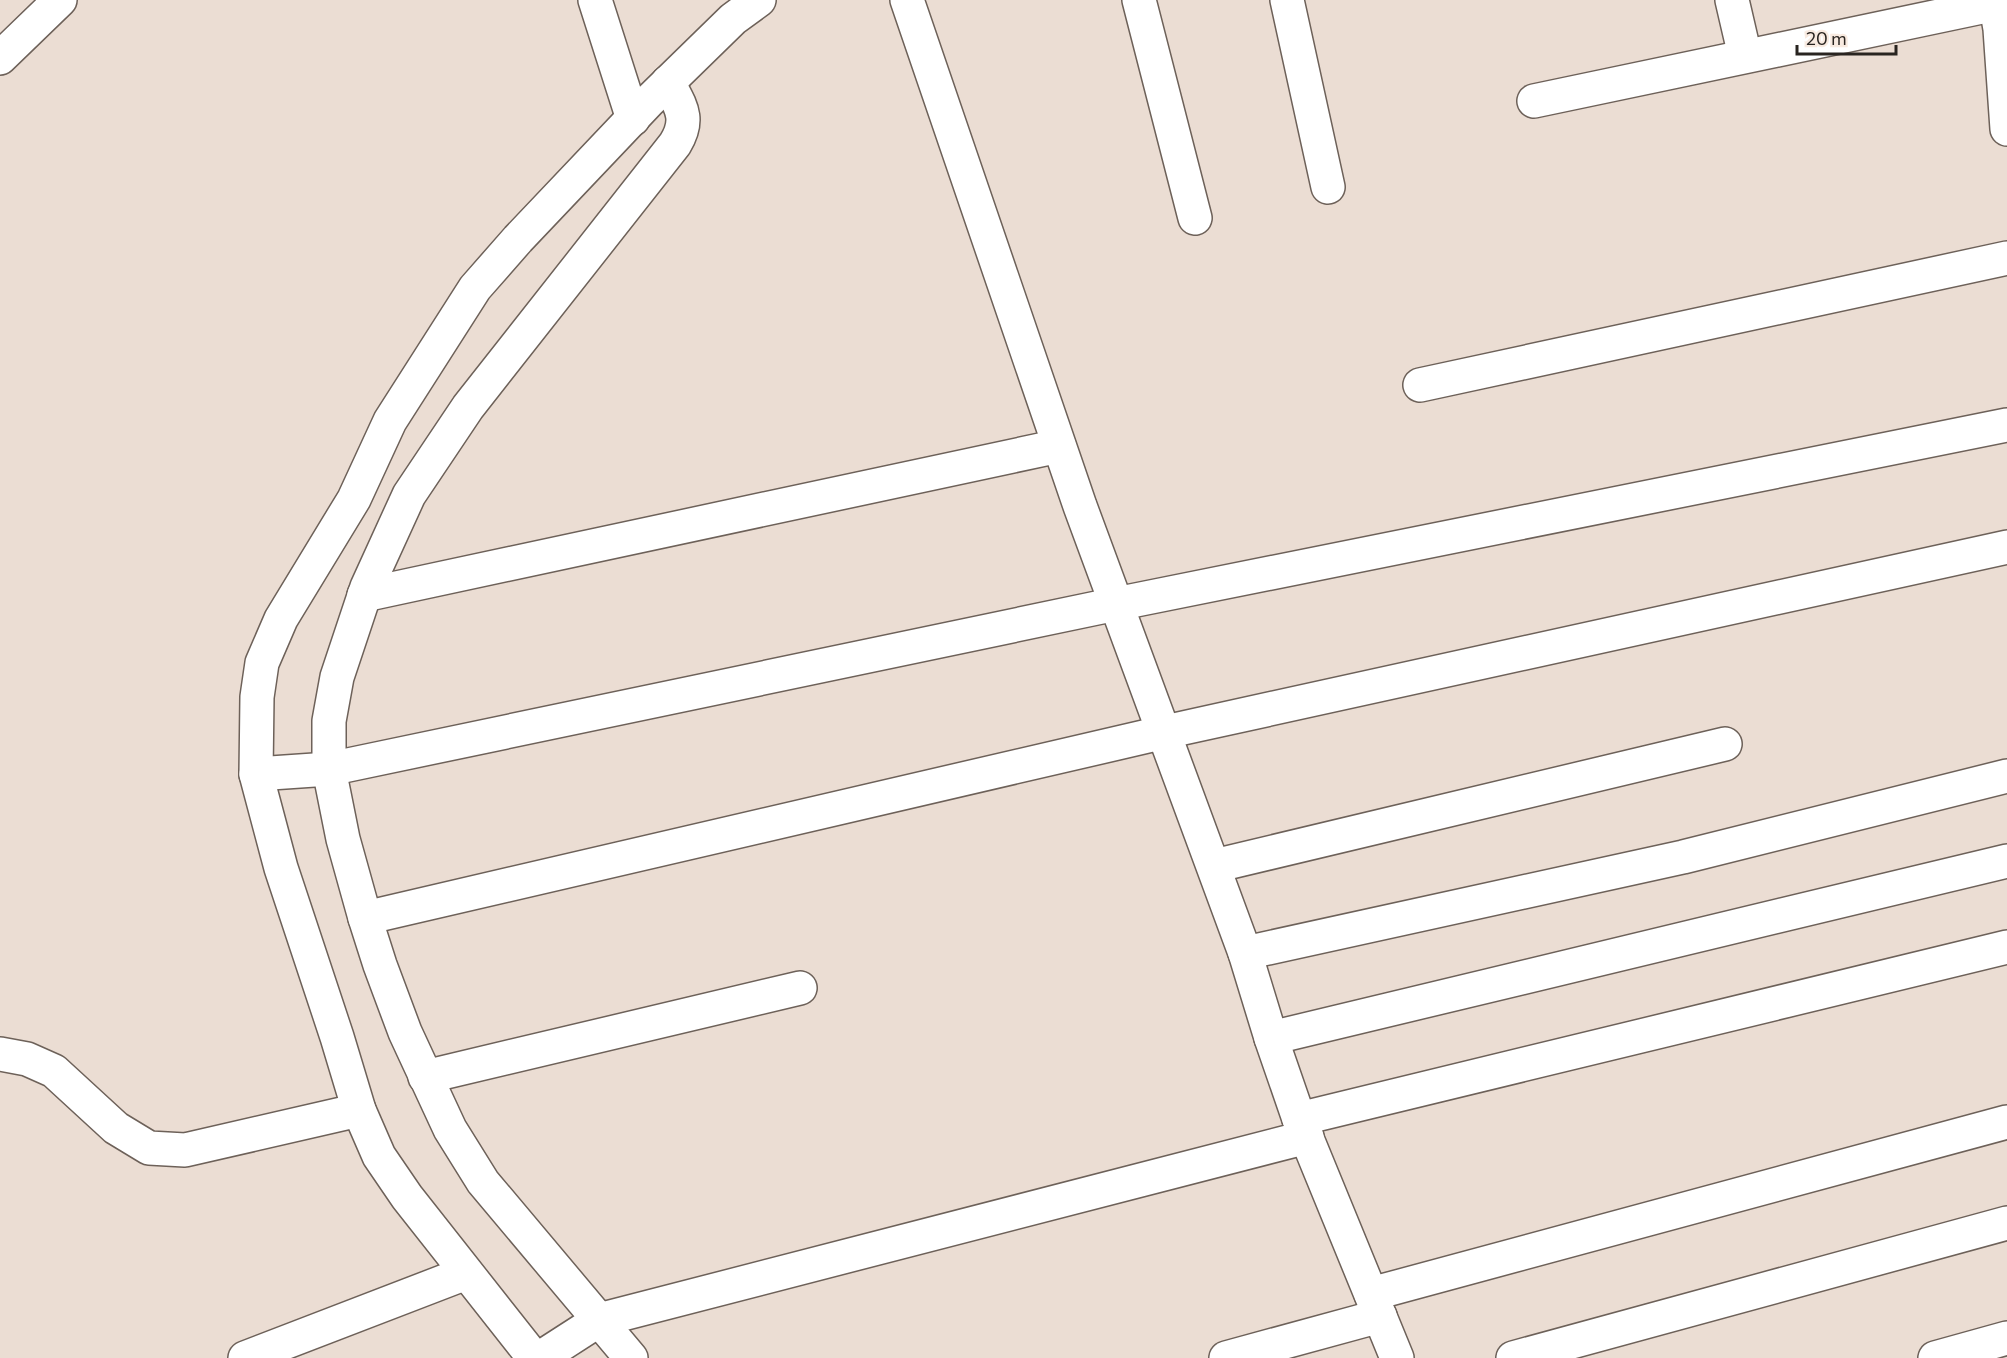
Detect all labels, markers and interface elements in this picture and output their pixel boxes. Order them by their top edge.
scale bar [1797,18,1896,56]
text: 20 m [1806,27,1847,49]

